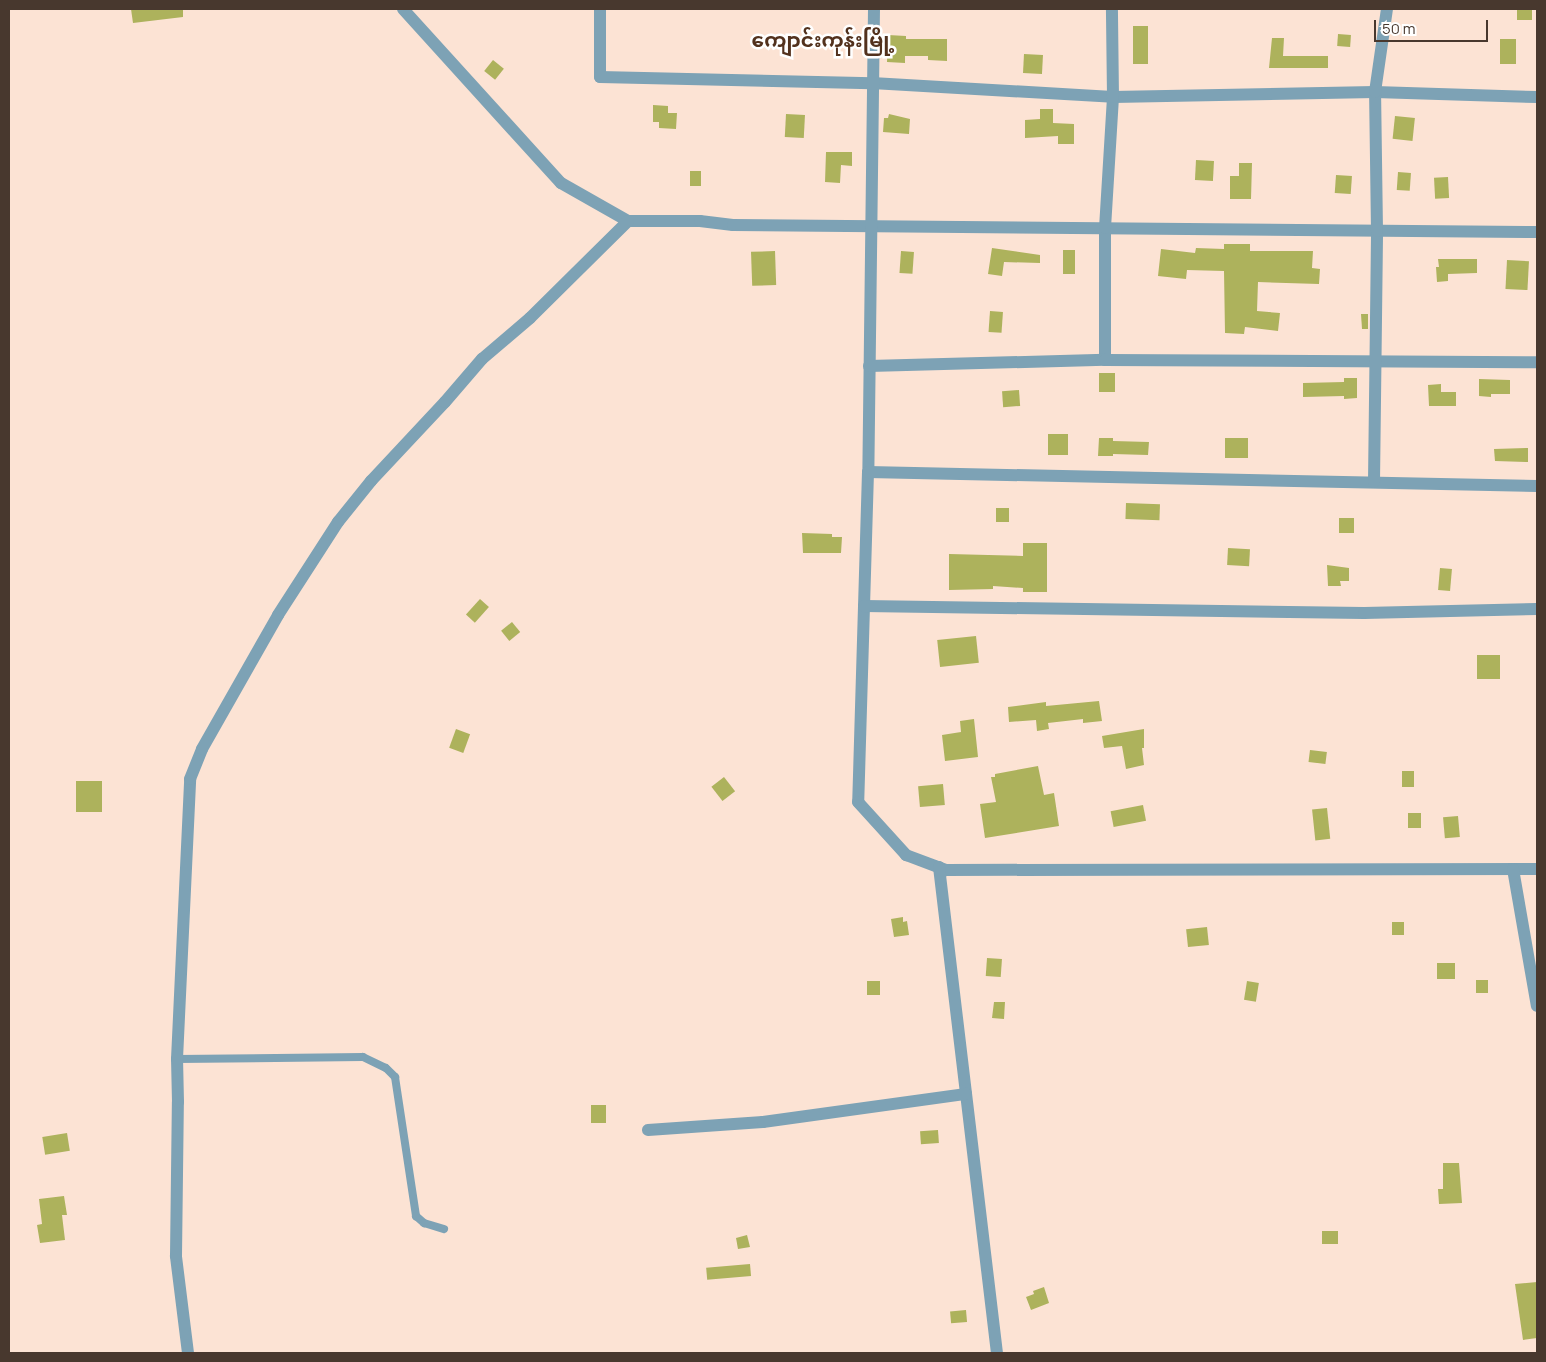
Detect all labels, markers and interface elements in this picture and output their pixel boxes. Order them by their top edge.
scale bar [1376,10,1490,42]
text: 50 m [1382,18,1416,39]
district label: ကျောင်းကုန်းမြို့ [752,27,894,51]

